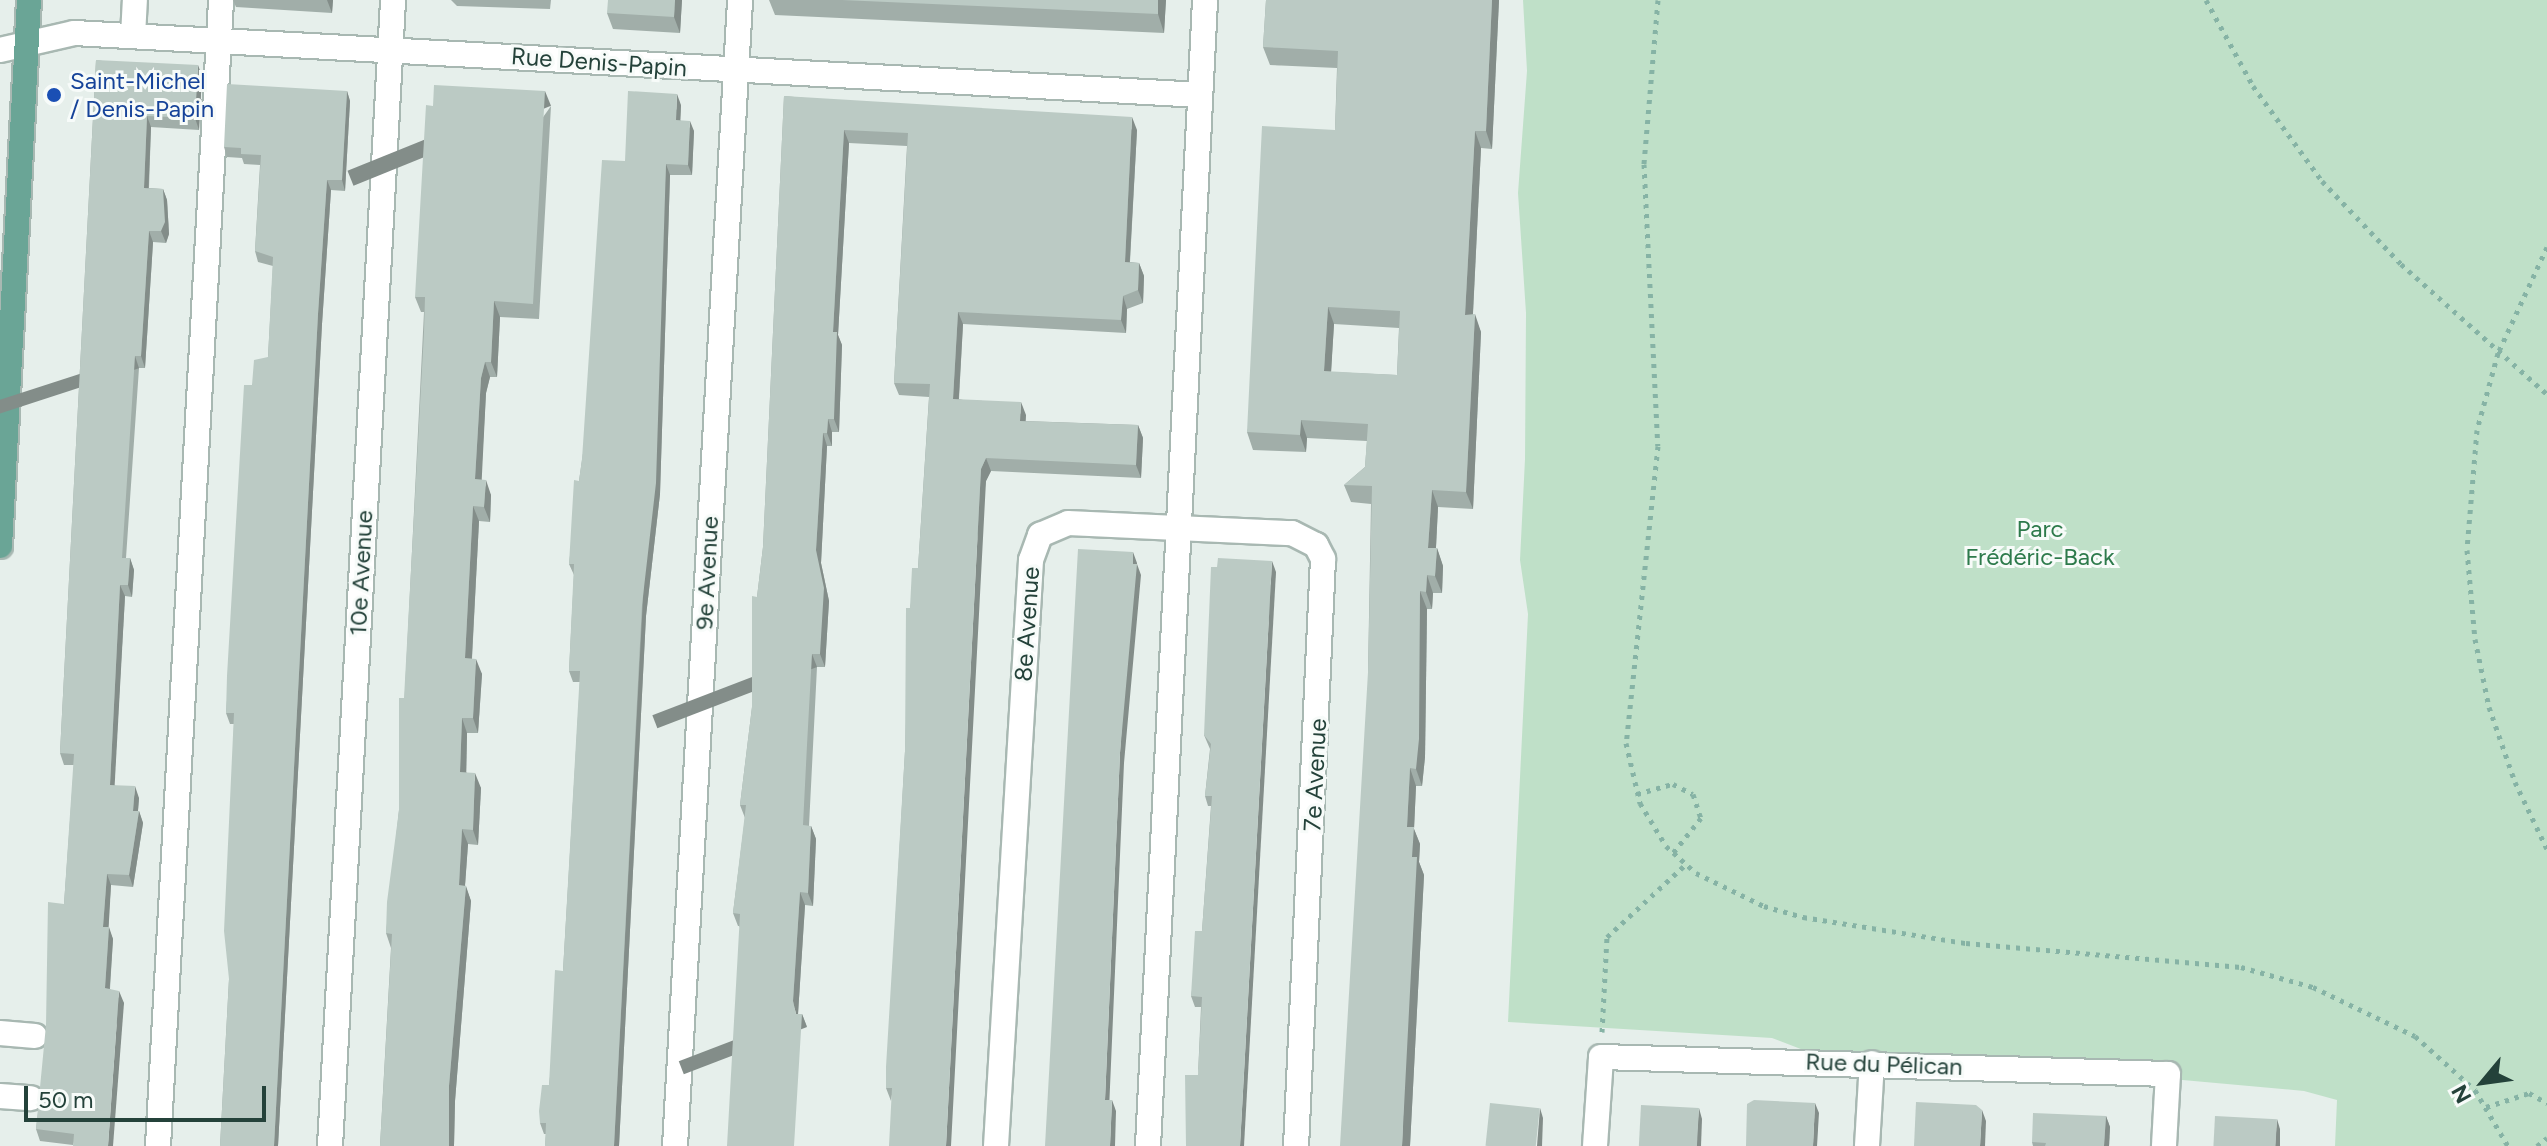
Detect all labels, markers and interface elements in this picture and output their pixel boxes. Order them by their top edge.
street label: Rue Denis-Papin [510,41,688,83]
place label: Saint-Michel / Denis-Papin [70,67,214,123]
marker: Saint-Michel / Denis-Papin [45,86,63,104]
street label: 10e Avenue [343,510,379,636]
street label: 9e Avenue [690,515,724,631]
park label: Parc Frédéric-Back [1965,515,2115,571]
street label: 8e Avenue [1009,566,1045,682]
street label: 7e Avenue [1298,718,1332,832]
north arrow [2443,1042,2523,1122]
street label: Rue du Pélican [1805,1047,1963,1081]
scale bar [28,1070,270,1120]
text: N [2446,1080,2478,1108]
text: 50 m [38,1085,94,1114]

